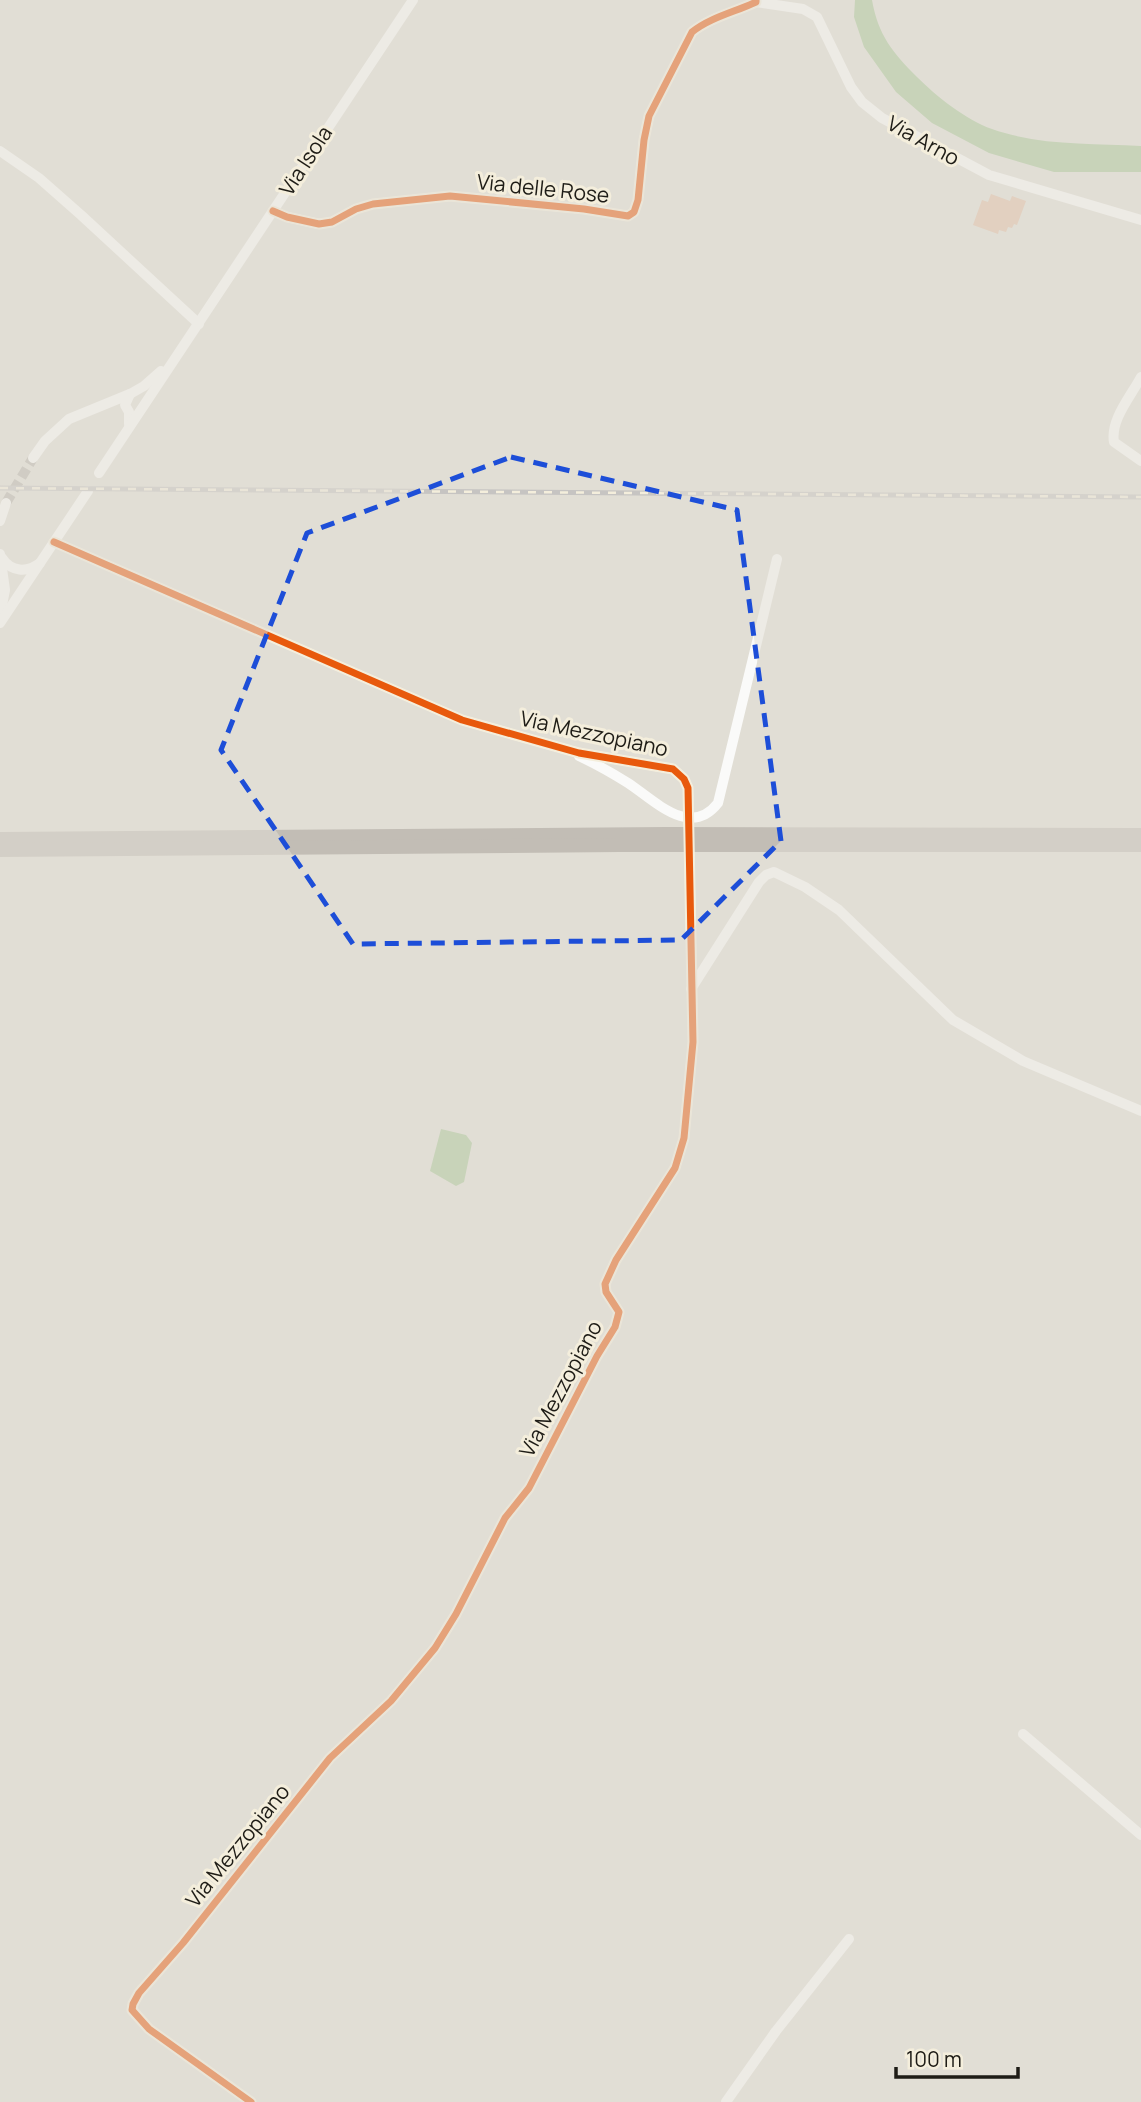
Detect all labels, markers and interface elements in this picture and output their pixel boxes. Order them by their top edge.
street label: Via Arno [882,109,965,171]
street label: Via Isola [272,120,338,201]
street label: Via delle Rose [476,167,611,209]
street label: Via Mezzopiano [518,704,671,762]
street label: Via Mezzopiano [512,1315,608,1462]
street label: Via Mezzopiano [179,1778,295,1913]
scale bar [896,2036,1018,2080]
text: 100 m [906,2045,962,2073]

